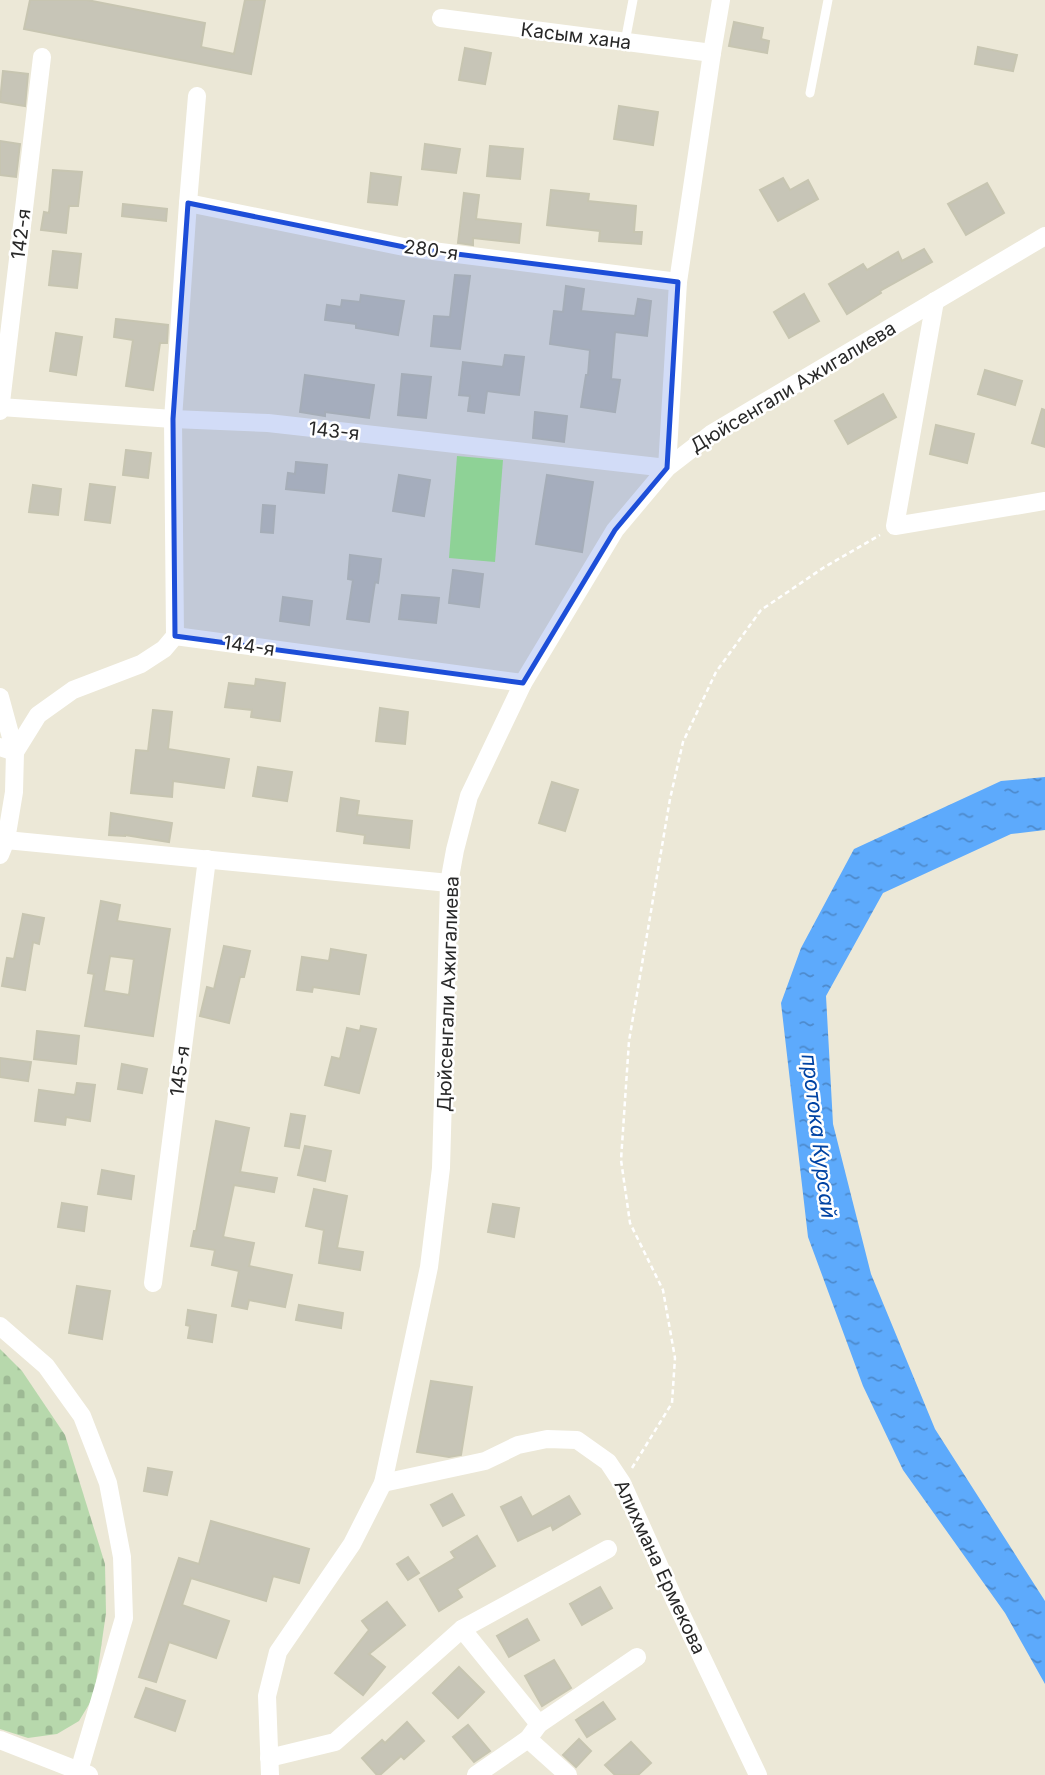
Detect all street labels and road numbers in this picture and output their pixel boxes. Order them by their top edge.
street label: Касым хана [519,18,633,54]
street label: 142-я [6,207,36,261]
street label: 280-я [402,235,460,265]
street label: Дюйсенгали Ажигалиева [686,316,900,458]
street label: 143-я [307,417,361,445]
street label: 144-я [222,631,276,661]
street label: Дюйсенгали Ажигалиева [432,876,464,1112]
street label: 145-я [165,1044,195,1098]
street label: Алихмана Ермекова [610,1476,710,1658]

